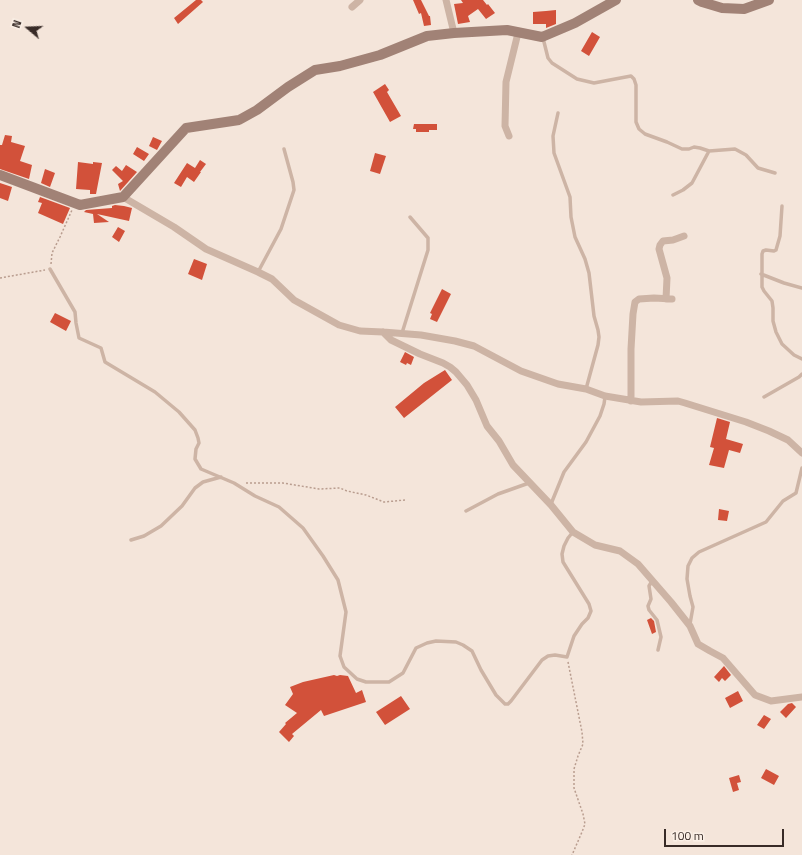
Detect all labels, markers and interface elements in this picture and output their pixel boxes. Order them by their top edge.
north arrow [8,8,48,48]
text: N [8,18,25,30]
scale bar [666,821,786,847]
text: 100 m [671,826,704,845]

